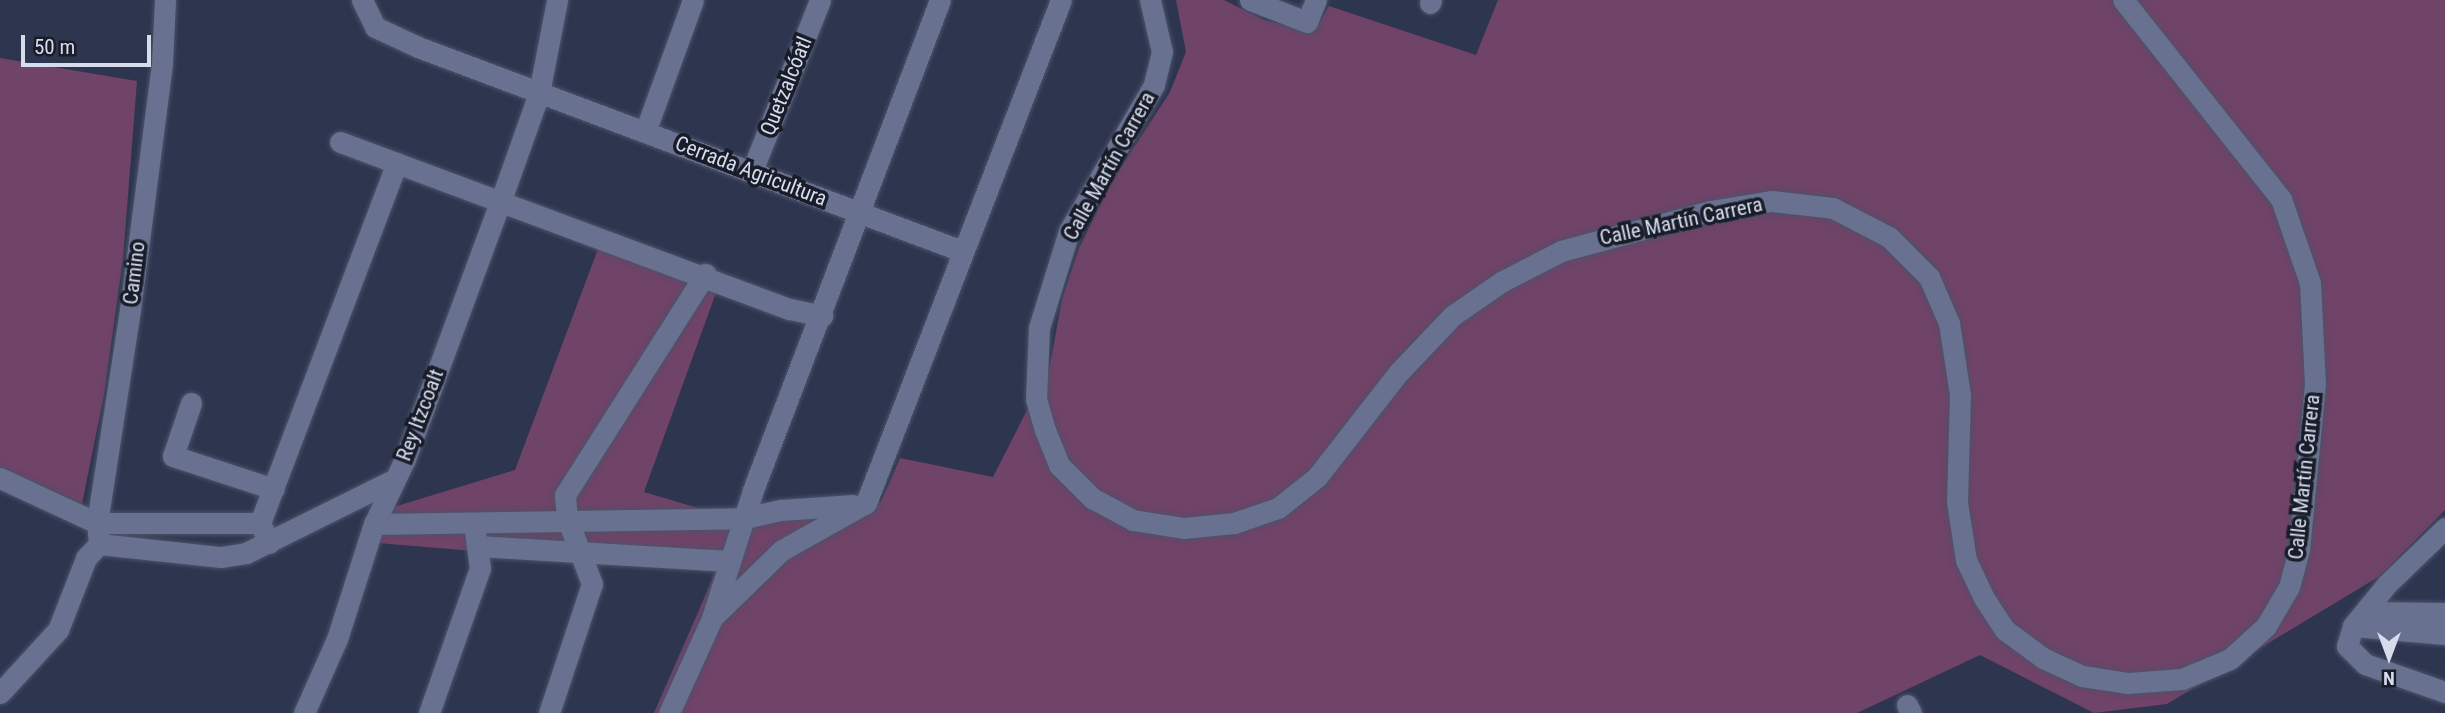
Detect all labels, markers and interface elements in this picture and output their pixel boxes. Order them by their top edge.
scale bar [24,21,154,65]
street label: Quetzalcóatl [755,33,817,139]
text: 50 m [34,35,75,59]
street label: Calle Martín Carrera [1058,87,1160,245]
street label: Cerrada Agricultura [672,131,830,211]
street label: Calle Martín Carrera [1597,191,1765,251]
street label: Camino [118,240,150,306]
street label: Rey Itzcoalt [391,366,449,464]
street label: Calle Martín Carrera [2283,393,2325,561]
north arrow [2354,622,2424,692]
text: N [2383,667,2395,690]

